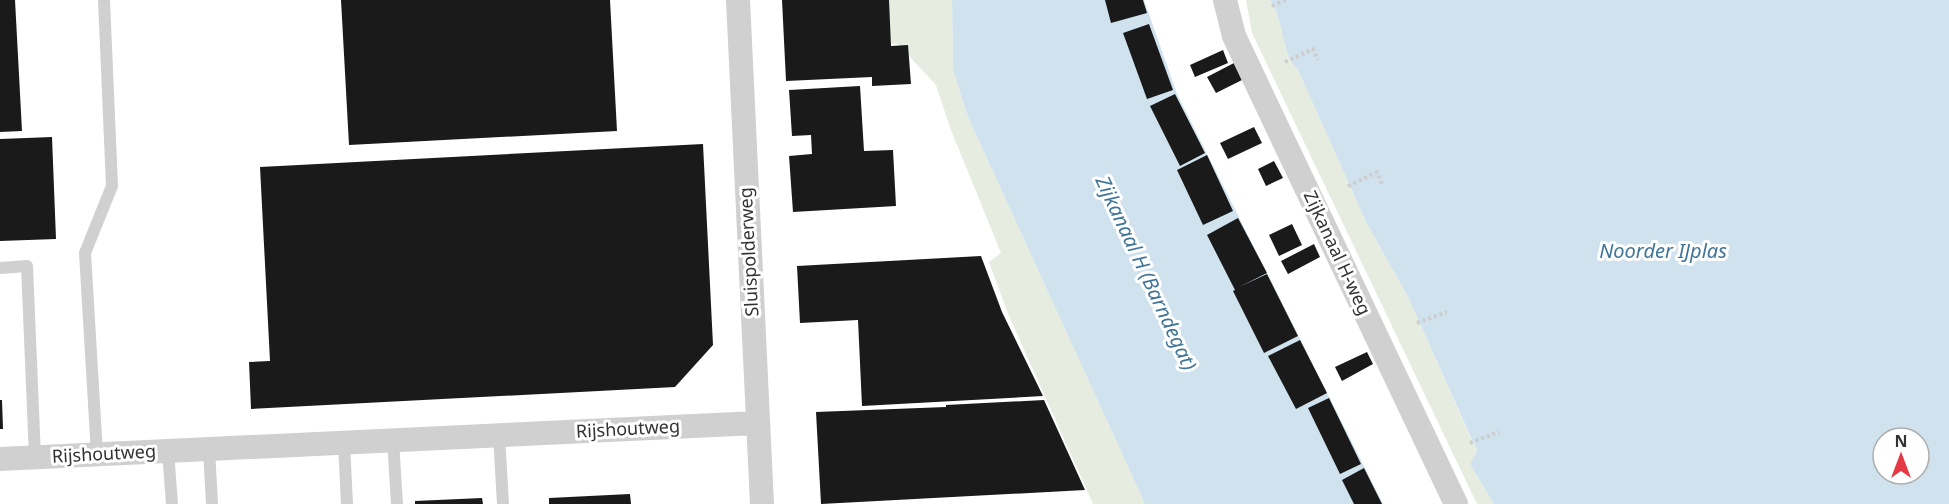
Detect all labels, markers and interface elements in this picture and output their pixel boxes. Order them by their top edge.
water label: Zijkanaal H (Barndegat) [1089,170,1203,374]
street label: Sluispolderweg [733,187,763,317]
street label: Zijkanaal H-weg [1299,187,1377,319]
water label: Noorder IJplas [1599,237,1727,264]
street label: Rijshoutweg [575,413,681,443]
north arrow [1871,426,1931,486]
text: N [1894,430,1908,452]
street label: Rijshoutweg [51,438,157,468]

